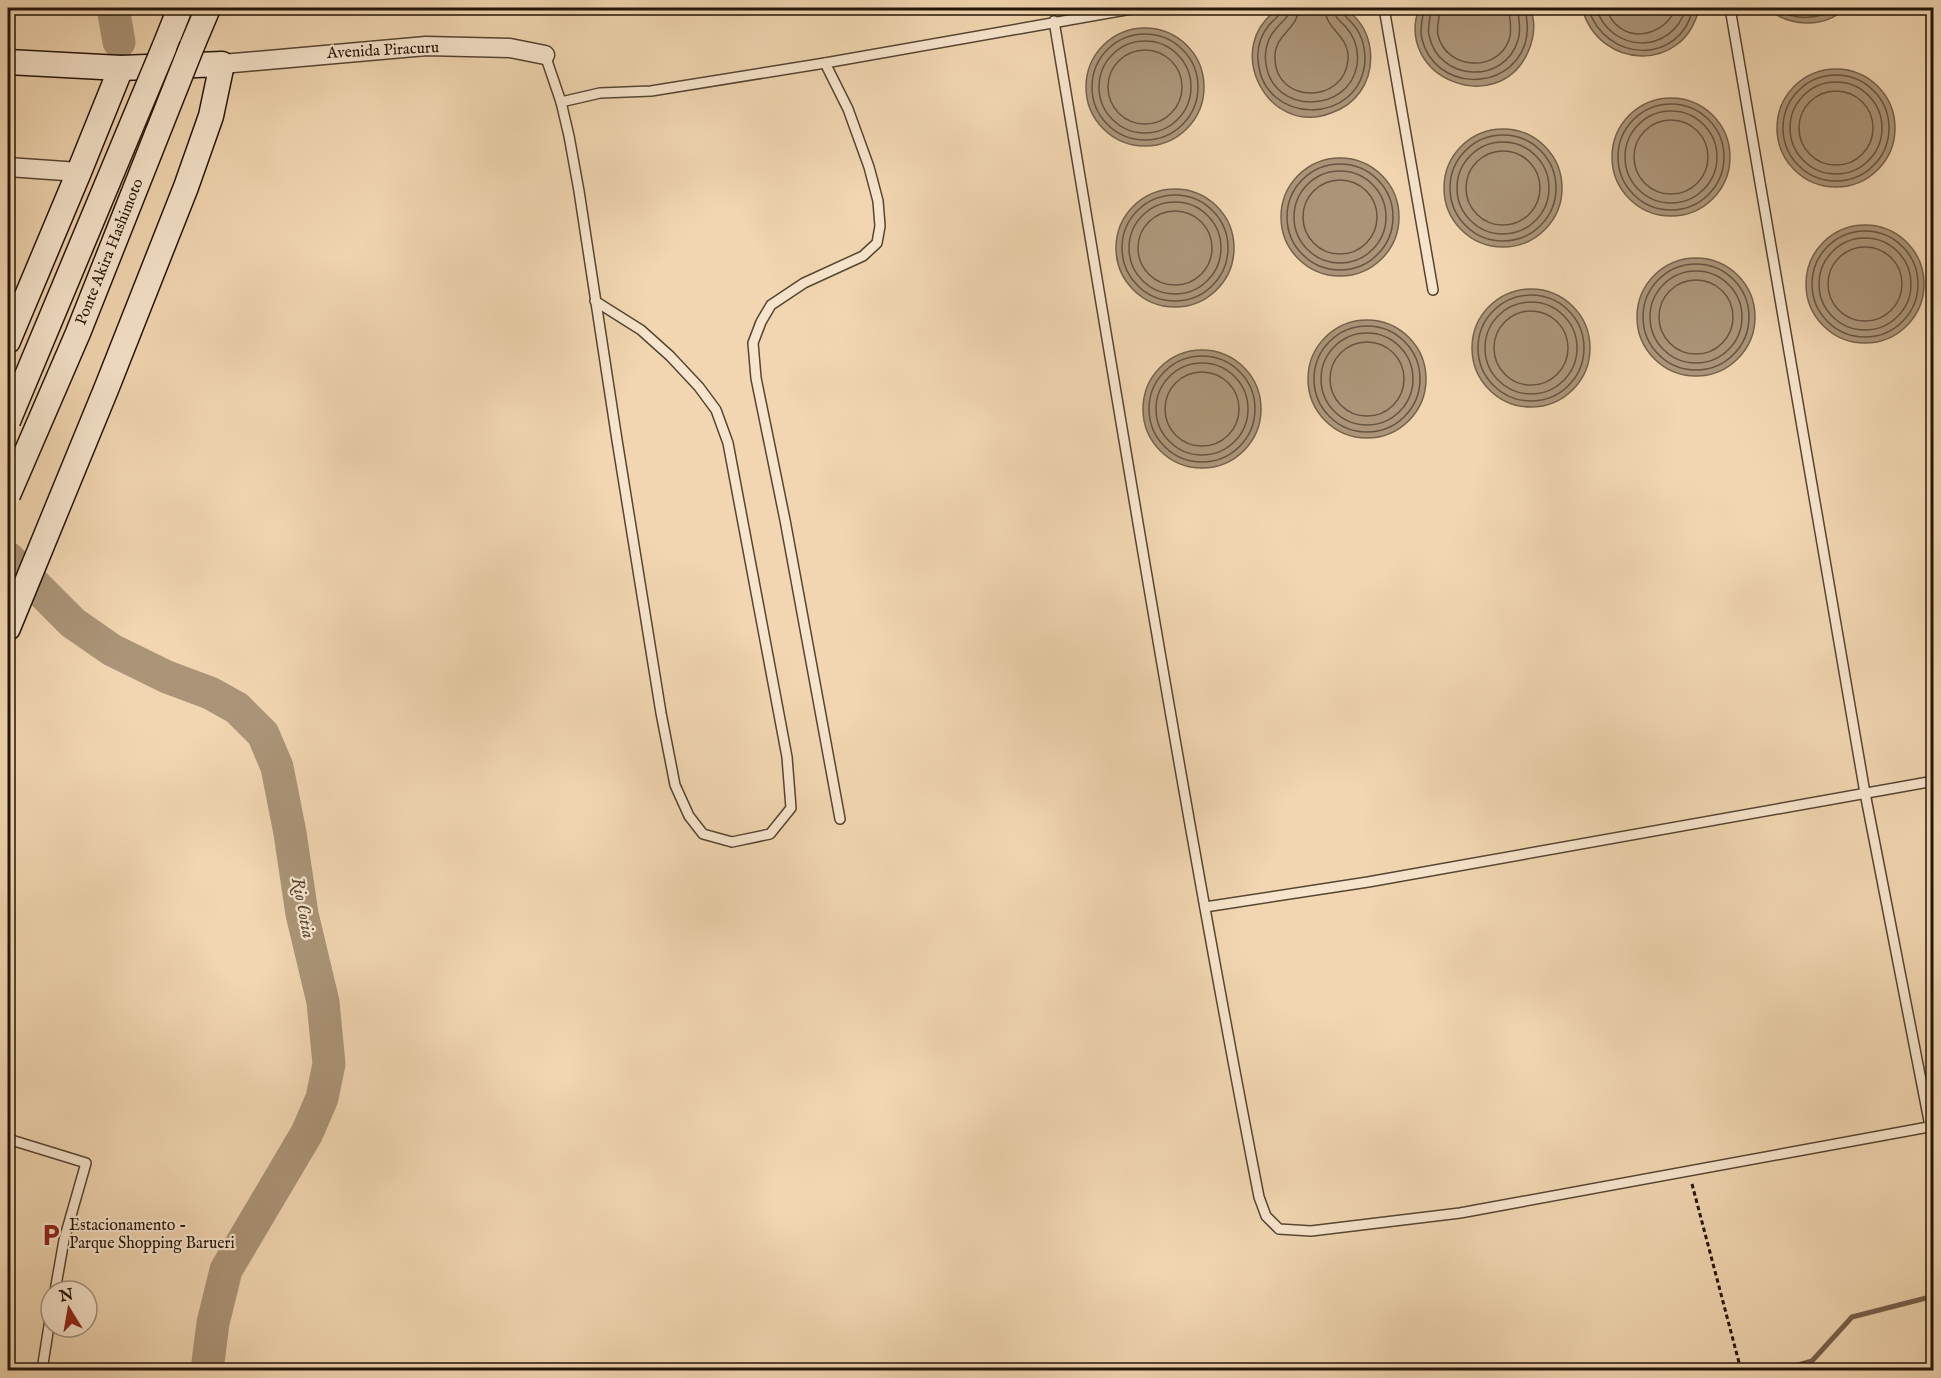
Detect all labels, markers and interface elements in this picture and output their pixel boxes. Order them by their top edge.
street label: Avenida Piracuru [325,38,440,64]
street label: Ponte Akira Hashimoto [71,175,149,328]
water label: Rio Cotia [285,875,319,941]
place label: Estacionamento - Parque Shopping Barueri [69,1216,235,1254]
parking icon: Estacionamento - Parque Shopping Barueri [38,1222,64,1248]
north arrow [39,1279,99,1339]
text: N [57,1285,75,1308]

